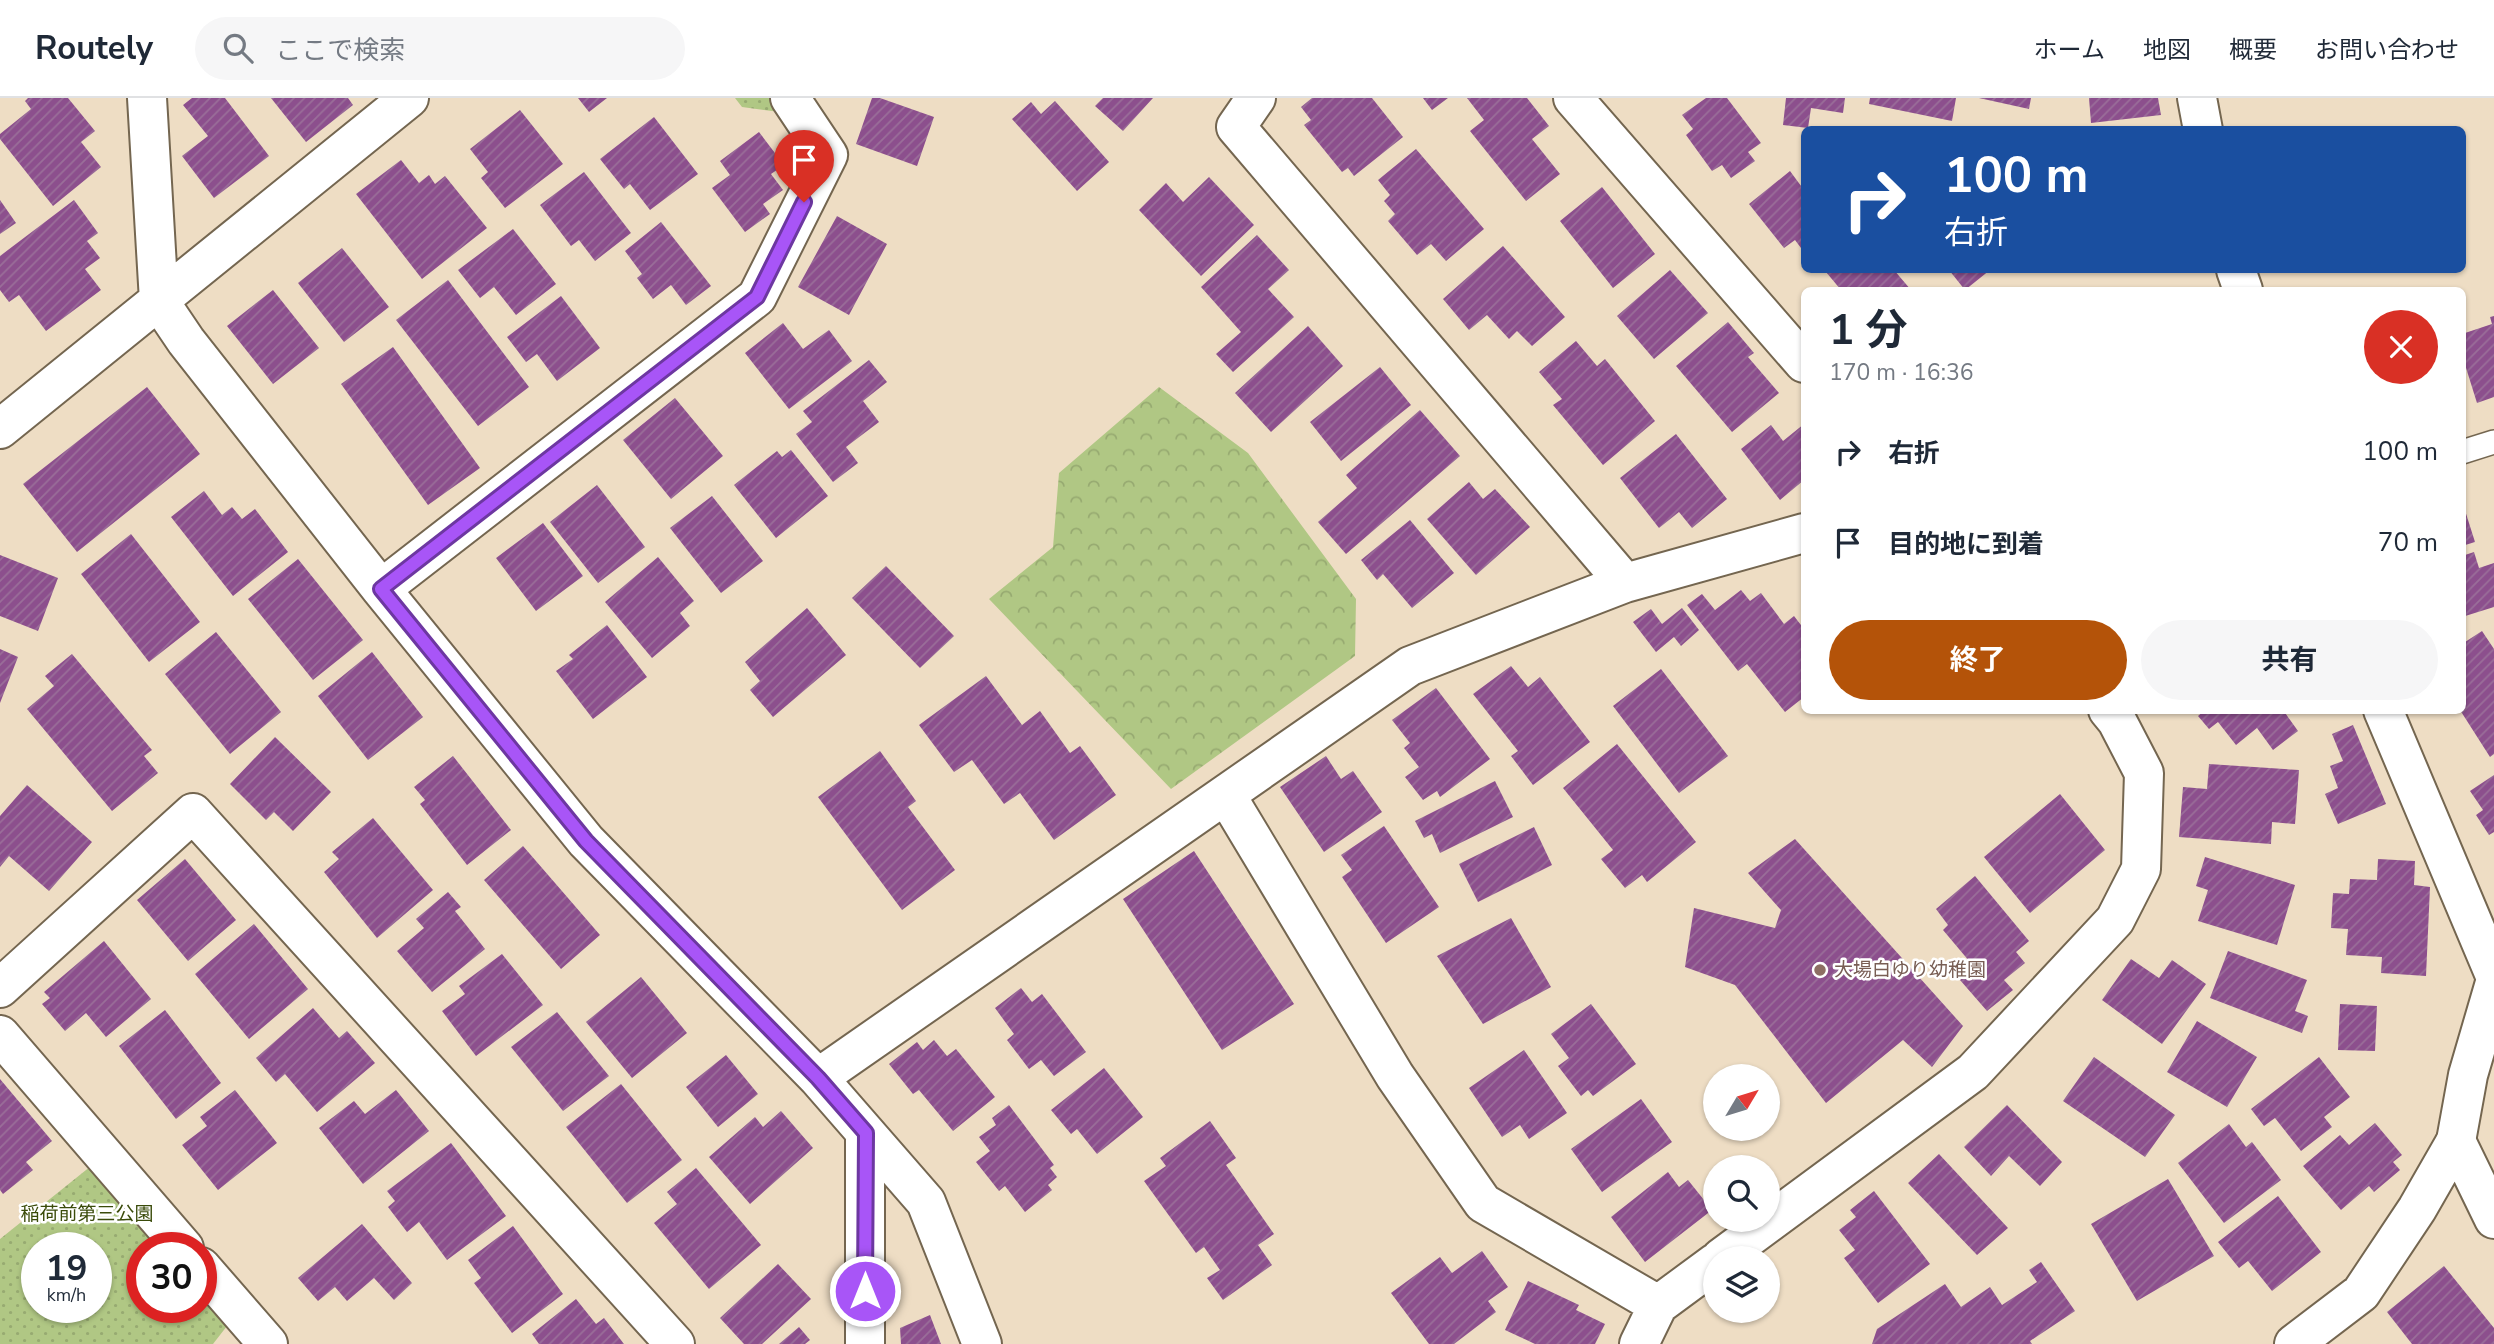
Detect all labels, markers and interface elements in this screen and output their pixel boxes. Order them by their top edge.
search box [195,17,685,80]
text: Routely [35,26,153,71]
icon: search [219,29,257,67]
text: ここで検索 [275,33,405,68]
text: ホーム [2034,34,2105,66]
text: 地図 [2143,34,2191,66]
text: 概要 [2229,34,2277,66]
text: お問い合わせ [2315,34,2459,66]
pin [774,130,834,202]
icon: arrive [785,141,823,179]
text: 100 m [1944,142,2088,209]
icon: right [1829,154,1920,245]
text: 右折 [1944,211,2008,254]
text: 1 分 [1829,302,1908,359]
button: close [2364,310,2438,384]
text: 170 m · 16:36 [1829,357,1974,388]
icon: right [1829,433,1867,471]
text: 100 m [2362,434,2438,469]
text: 右折 [1888,436,1940,471]
icon: arrive [1829,524,1867,562]
text: 70 m [2378,525,2438,560]
text: 目的地に到着 [1888,527,2044,562]
button: 終了 [1829,620,2127,700]
button: 共有 [2141,620,2438,700]
place label: 大場白ゆり幼稚園 [1834,957,1986,983]
marker: 大場白ゆり幼稚園 [1812,962,1828,978]
north arrow [1703,1064,1780,1141]
map controls [1703,1064,1780,1323]
button: search [1703,1155,1780,1232]
park label: 稲荷前第三公園 [20,1201,154,1227]
speed limit sign: 30 [126,1232,217,1323]
text: 19 [45,1245,88,1292]
button: layers [1703,1246,1780,1323]
position arrow [828,1254,902,1328]
text: km/h [47,1283,86,1307]

